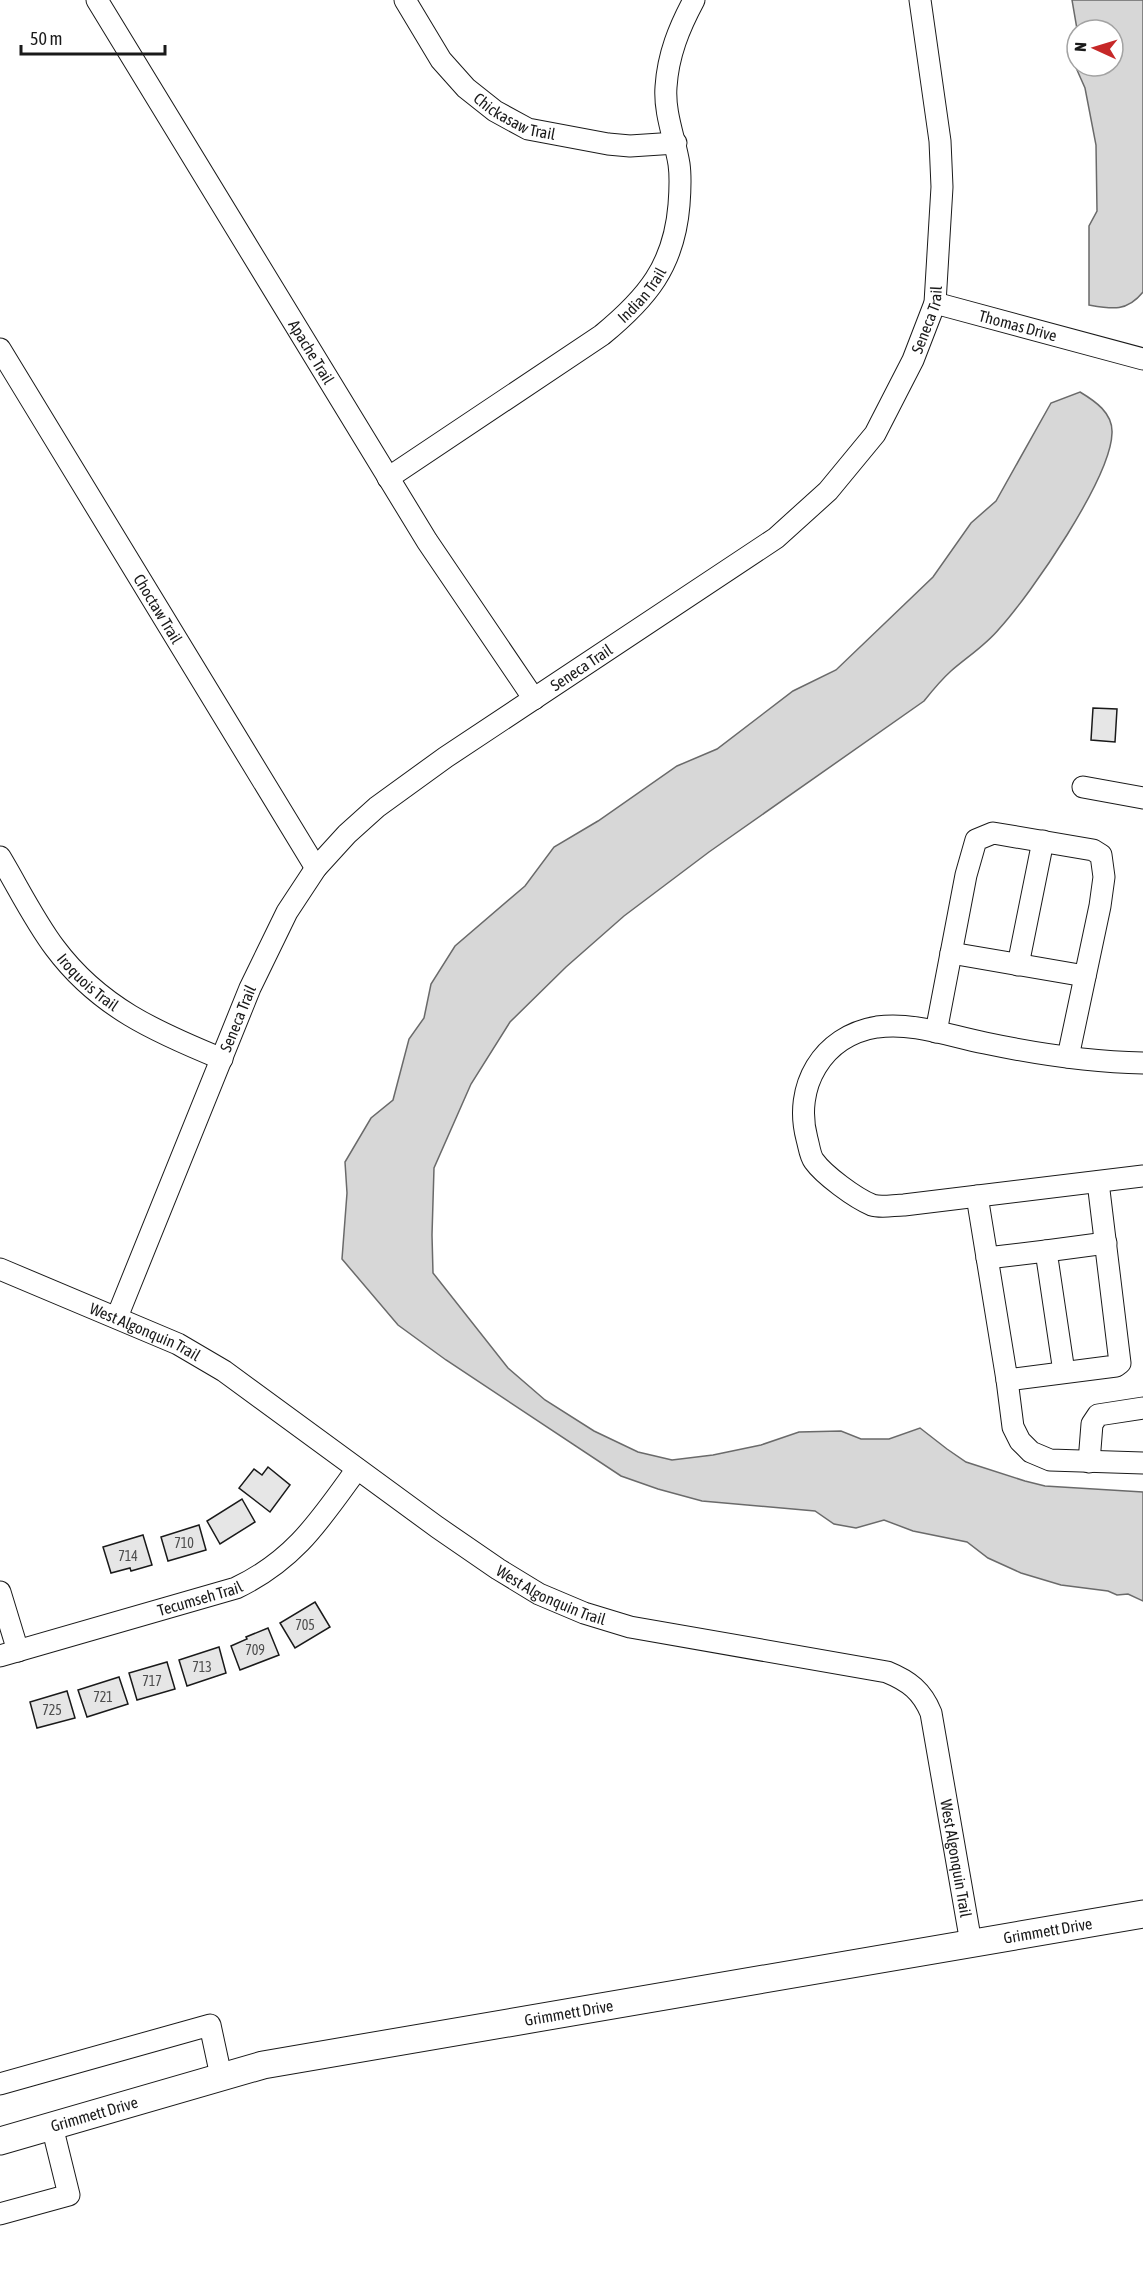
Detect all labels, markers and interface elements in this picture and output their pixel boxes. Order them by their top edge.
scale bar [21,18,165,56]
north arrow [1065,18,1125,78]
text: 50 m [30,28,62,49]
text: N [1071,42,1089,52]
street label: Chickasaw Trail [470,89,558,143]
street label: Indian Trail [614,264,670,326]
street label: Seneca Trail [907,285,945,356]
street label: Thomas Drive [977,306,1059,344]
street label: Apache Trail [285,316,338,388]
street label: Choctaw Trail [130,571,186,647]
street label: Seneca Trail [547,640,616,694]
street label: Iroquois Trail [54,950,123,1015]
street label: Seneca Trail [216,981,259,1054]
street label: West Algonquin Trail [87,1299,204,1365]
house number: 710 [174,1535,194,1551]
house number: 714 [118,1548,138,1564]
street label: West Algonquin Trail [493,1561,609,1628]
street label: Tecumseh Trail [155,1577,246,1619]
house number: 705 [295,1617,315,1633]
house number: 709 [245,1642,265,1658]
house number: 713 [192,1659,212,1675]
house number: 717 [142,1673,162,1689]
house number: 721 [93,1689,113,1705]
house number: 725 [42,1702,62,1718]
street label: West Algonquin Trail [937,1798,975,1919]
street label: Grimmett Drive [1002,1914,1094,1947]
street label: Grimmett Drive [523,1996,615,2029]
street label: Grimmett Drive [49,2093,140,2135]

